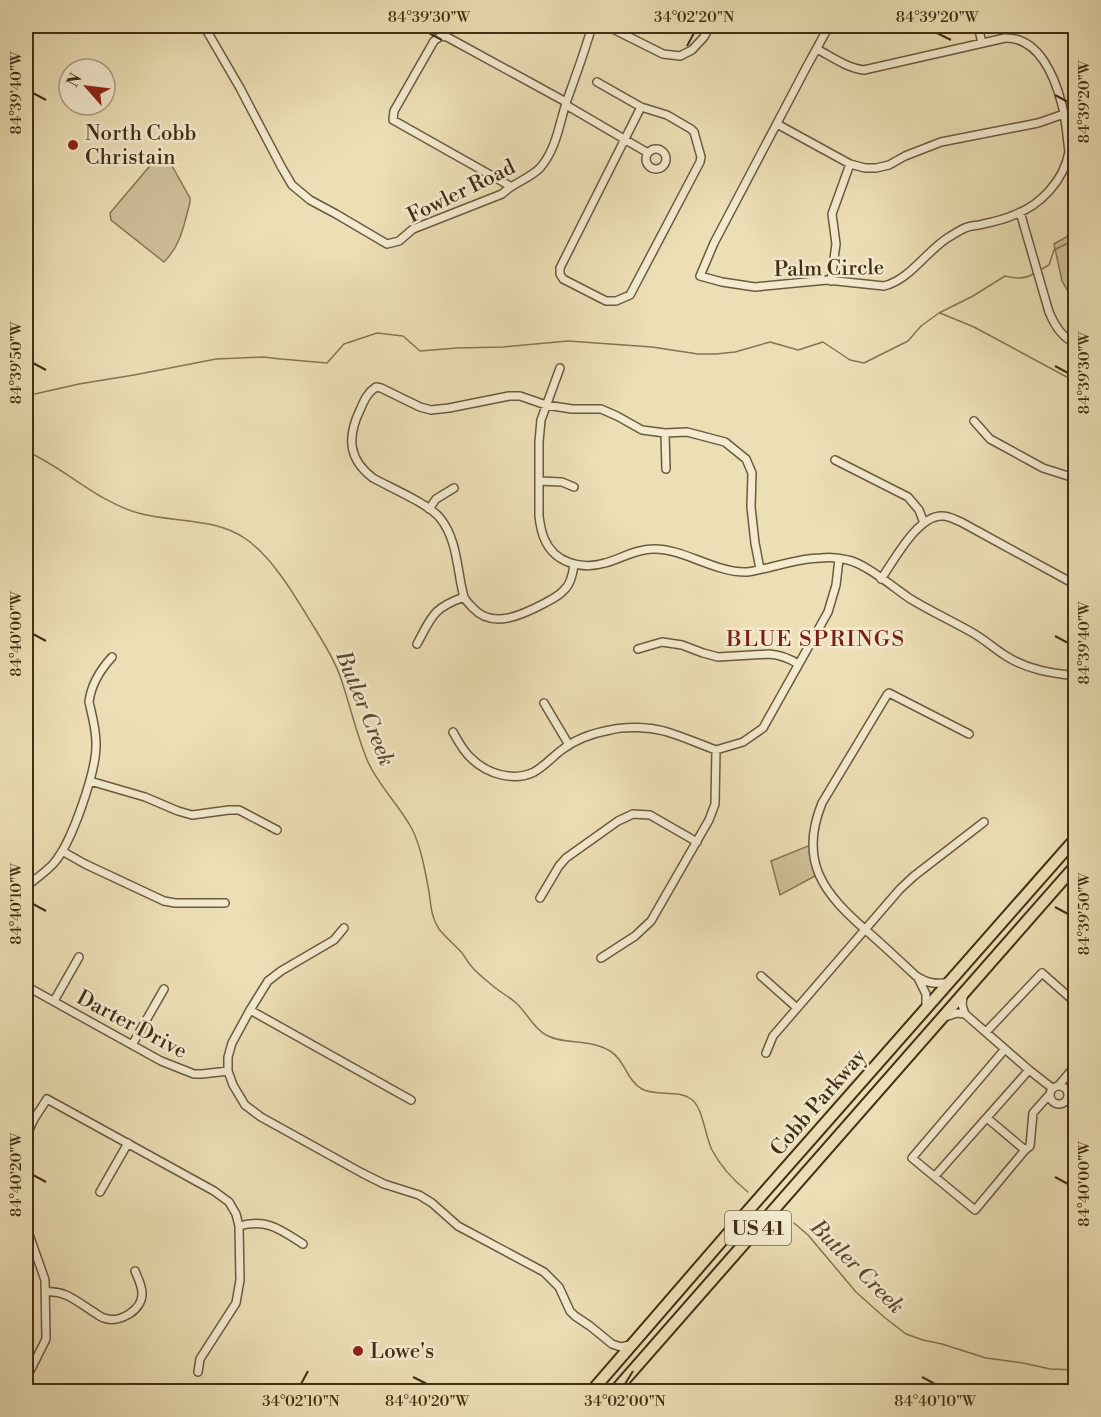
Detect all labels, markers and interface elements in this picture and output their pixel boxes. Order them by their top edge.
text: 84°39'30"W [388,8,471,27]
text: 34°02'20"N [654,8,734,27]
text: 84°39'20"W [896,8,979,27]
text: 84°39'40"W [7,51,26,134]
north arrow [57,57,117,117]
text: 84°39'20"W [1075,60,1094,143]
text: N [63,70,87,91]
place label: North Cobb Christain [85,121,197,171]
marker: North Cobb Christain [66,138,80,152]
street label: Fowler Road [403,155,520,229]
street label: Palm Circle [774,255,884,283]
text: 84°39'50"W [7,321,26,404]
text: 84°39'30"W [1075,331,1094,414]
text: 84°40'00"W [7,591,26,677]
text: 84°39'40"W [1075,601,1094,684]
district label: BLUE SPRINGS [725,626,906,653]
water label: Butler Creek [329,646,400,770]
text: 84°40'10"W [7,863,26,945]
text: 84°39'50"W [1075,872,1094,955]
street label: Darter Drive [72,985,191,1065]
street label: Cobb Parkway [765,1043,873,1162]
text: 84°40'20"W [7,1133,26,1217]
text: 84°40'00"W [1075,1141,1094,1227]
road number: US 41 [725,1211,791,1245]
water label: Butler Creek [804,1214,910,1320]
place label: Lowe's [370,1339,434,1365]
marker: Lowe's [351,1344,365,1358]
text: 34°02'10"N [262,1392,340,1411]
text: 84°40'20"W [385,1392,469,1411]
text: 34°02'00"N [584,1392,666,1411]
text: 84°40'10"W [894,1392,976,1411]

